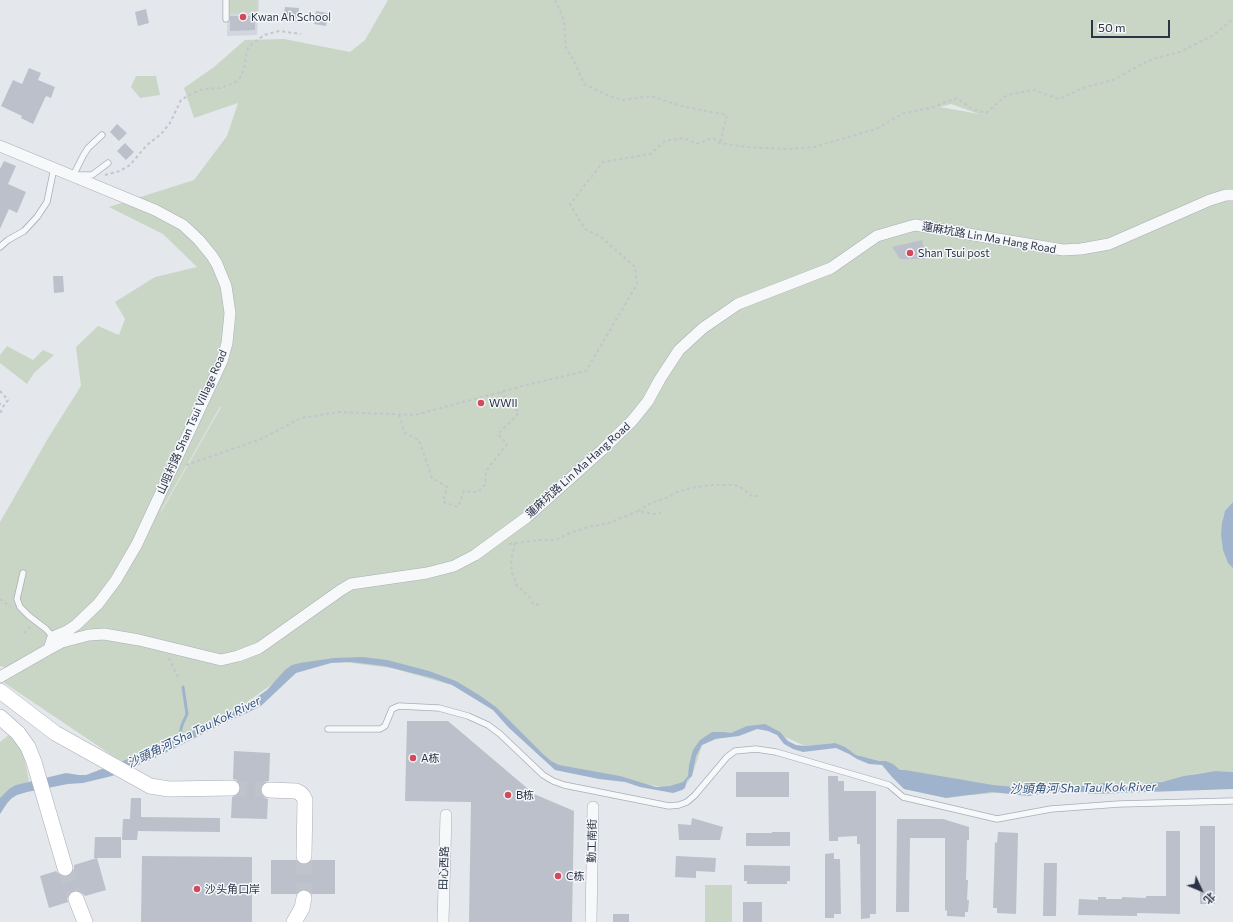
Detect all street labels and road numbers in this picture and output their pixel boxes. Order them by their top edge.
street label: 蓮麻坑路 Lin Ma Hang Road [921,220,1057,256]
street label: 山咀村路 Shan Tsui Village Road [154,348,230,496]
street label: 蓮麻坑路 Lin Ma Hang Road [523,420,633,520]
street label: 勤工南街 [585,819,599,863]
street label: 田心西路 [437,846,451,890]

